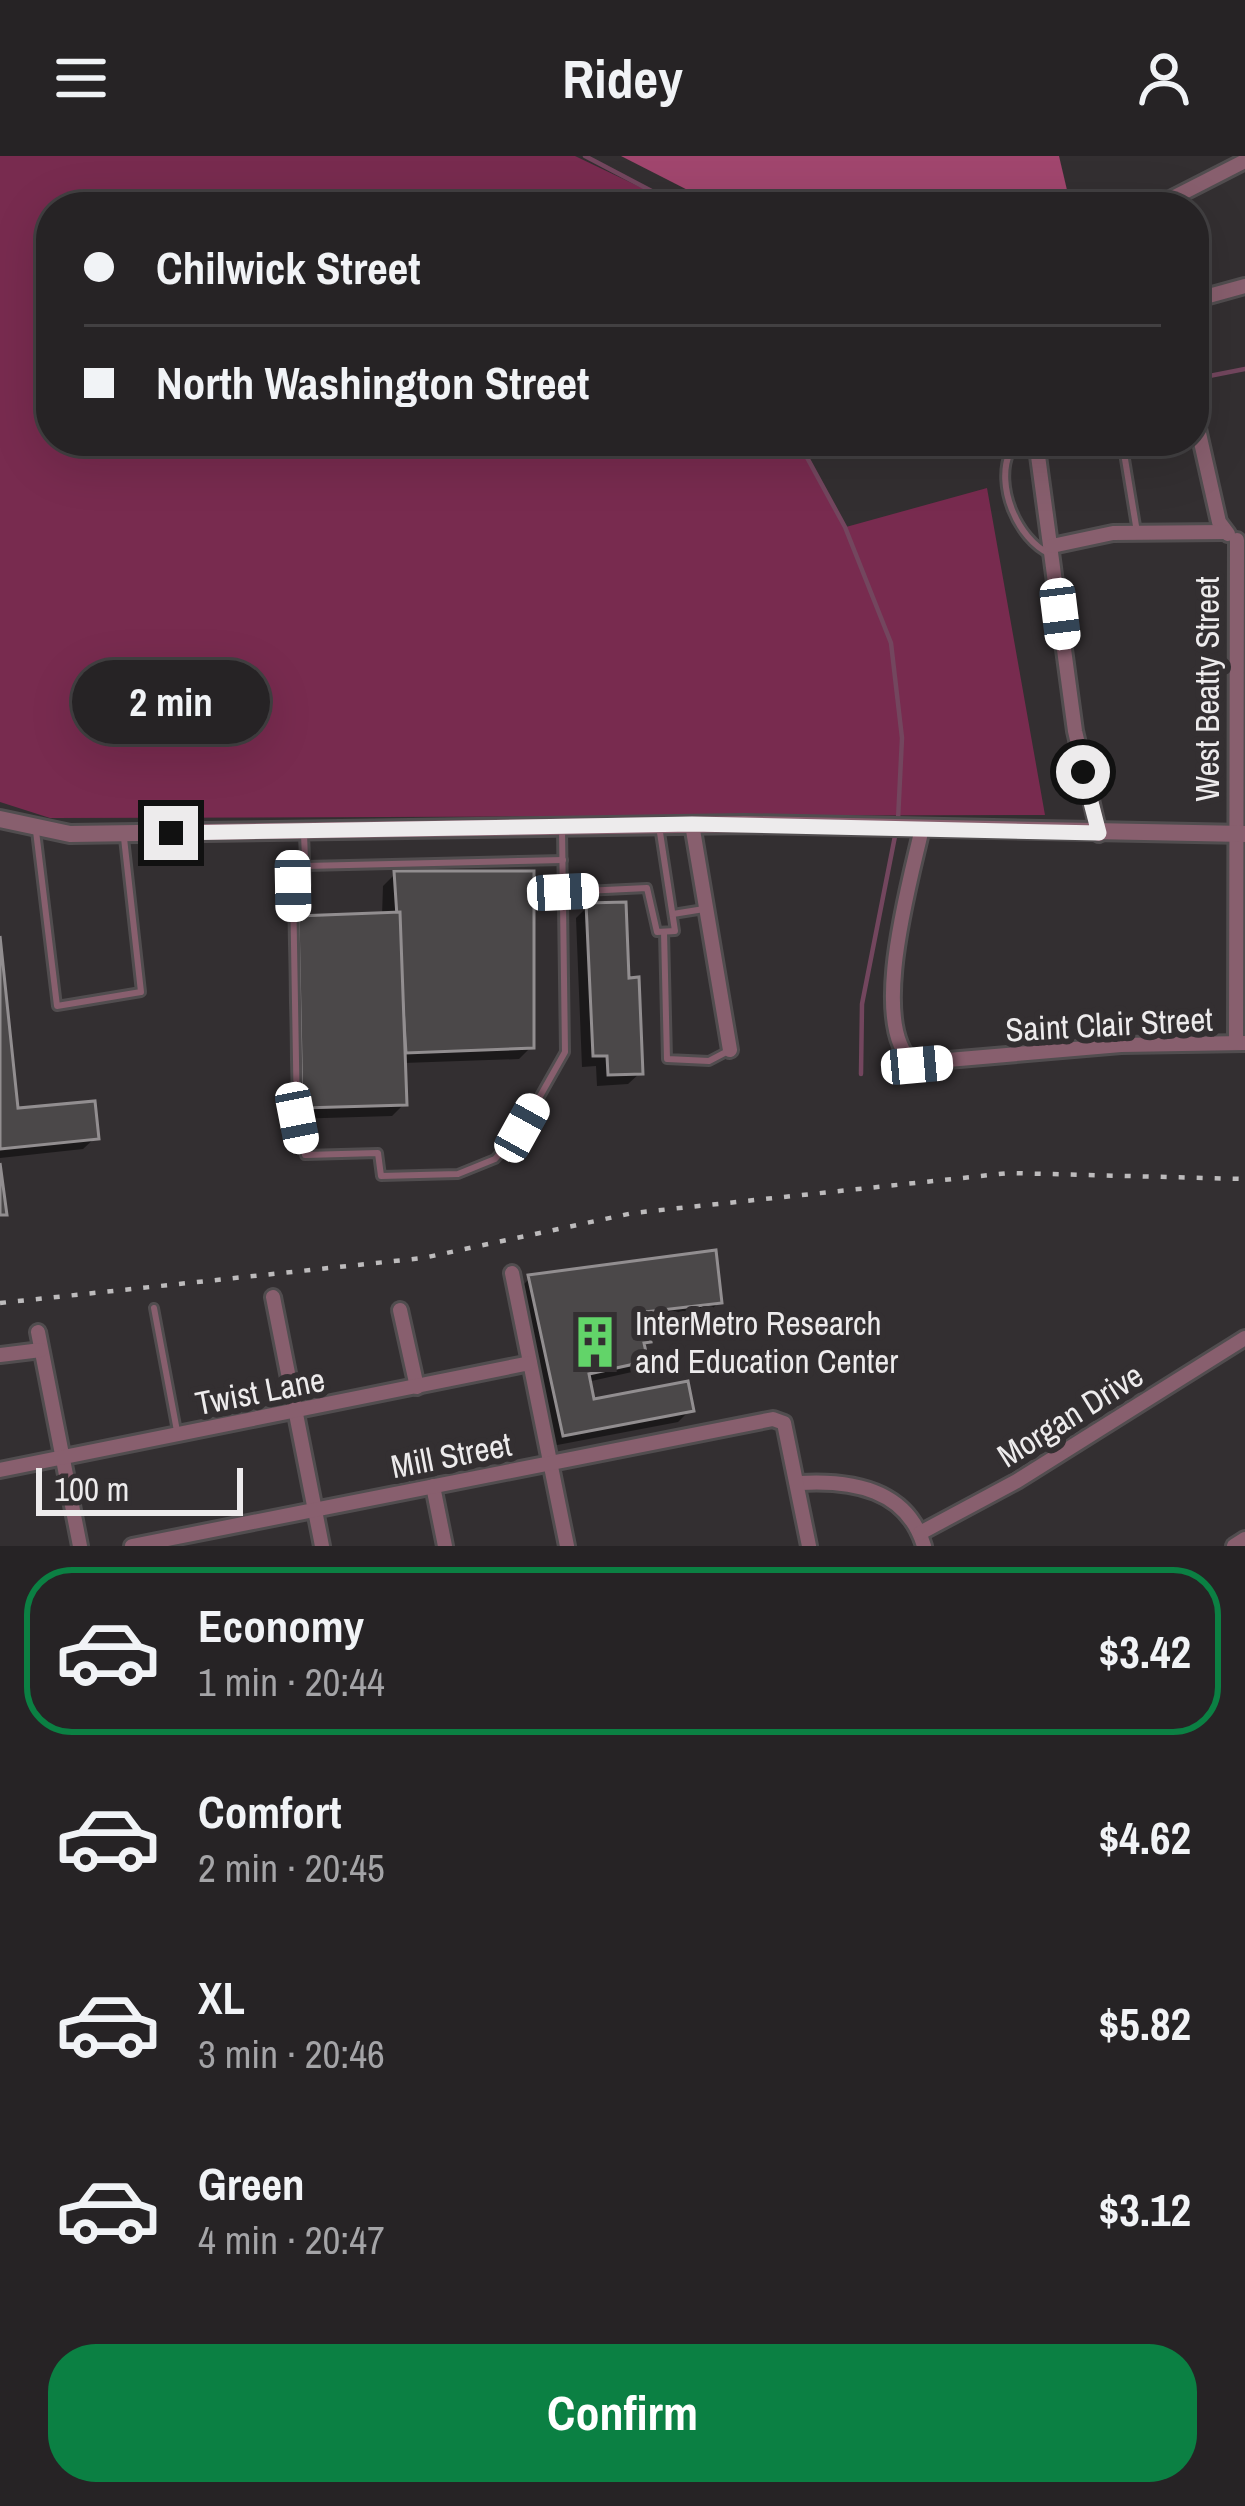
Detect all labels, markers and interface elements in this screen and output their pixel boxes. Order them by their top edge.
text: Ridey [562,42,683,115]
icon: menu [48,45,114,111]
icon: person [1131,45,1197,111]
text: Chilwick Street [156,237,421,298]
text: North Washington Street [156,352,589,413]
car [1038,576,1082,652]
street label: West Beatty Street [1185,576,1229,802]
callout: 2 min [72,659,270,743]
text: 2 min [129,676,213,728]
route start [1056,745,1110,799]
route end [144,806,198,860]
car [274,850,312,922]
car [526,872,600,912]
street label: Saint Clair Street [1004,997,1214,1051]
car [880,1044,954,1086]
car [272,1079,322,1157]
car [489,1088,555,1168]
place label: InterMetro Research and Education Center [635,1301,898,1383]
building icon: InterMetro Research and Education Center [566,1313,624,1371]
street label: Morgan Drive [989,1353,1151,1477]
street label: Twist Lane [192,1357,328,1425]
street label: Mill Street [387,1422,515,1488]
scale bar [36,1462,243,1515]
text: 100 m [54,1467,129,1511]
text: Economy [198,1595,364,1656]
icon: car [54,1597,162,1705]
text: $3.42 [1099,1621,1191,1682]
text: 1 min · 20:44 [198,1656,385,1708]
text: Comfort [198,1781,341,1842]
icon: car [54,1783,162,1891]
text: $4.62 [1099,1807,1191,1868]
text: 2 min · 20:45 [198,1842,385,1894]
text: XL [198,1967,245,2028]
icon: car [54,1969,162,2077]
text: $5.82 [1099,1993,1191,2054]
text: 3 min · 20:46 [198,2028,385,2080]
text: Green [198,2153,305,2214]
icon: car [54,2155,162,2263]
text: $3.12 [1099,2179,1191,2240]
text: 4 min · 20:47 [198,2214,385,2266]
button: Confirm [48,2344,1197,2482]

